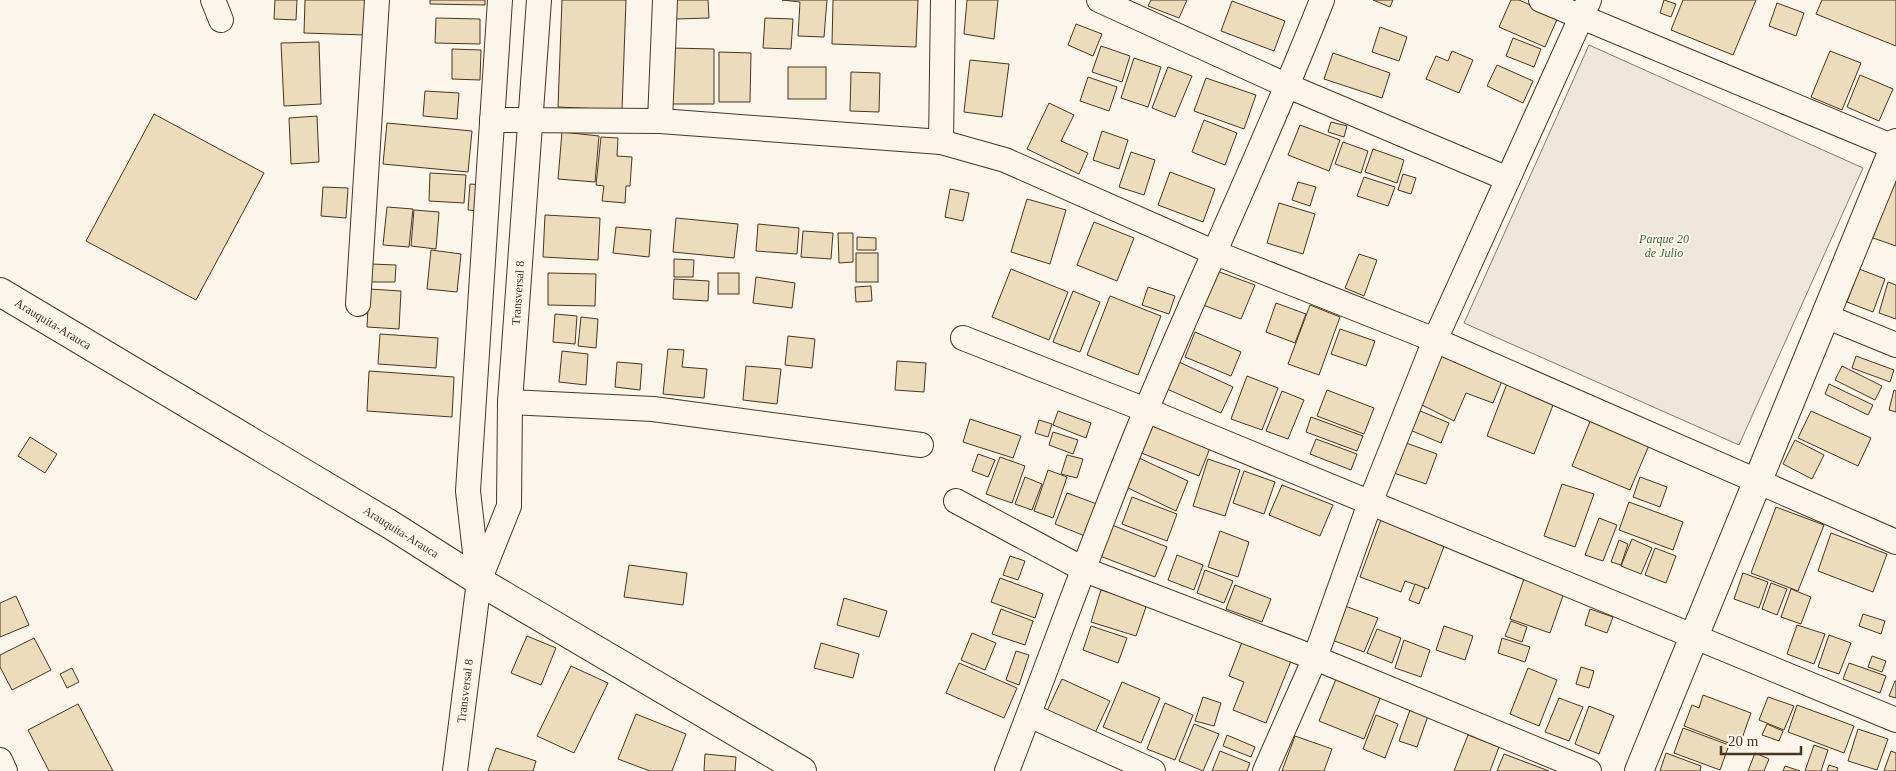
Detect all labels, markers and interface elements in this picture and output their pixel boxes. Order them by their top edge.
park label: Parque 20 de Julio [1638,232,1689,260]
street label: Transversal 8 [509,260,527,326]
street label: Arauquita-Arauca [12,296,94,353]
street label: Arauquita-Arauca [361,503,442,561]
street label: Transversal 8 [454,658,476,724]
scale bar [1721,724,1801,756]
text: 20 m [1728,733,1759,749]

